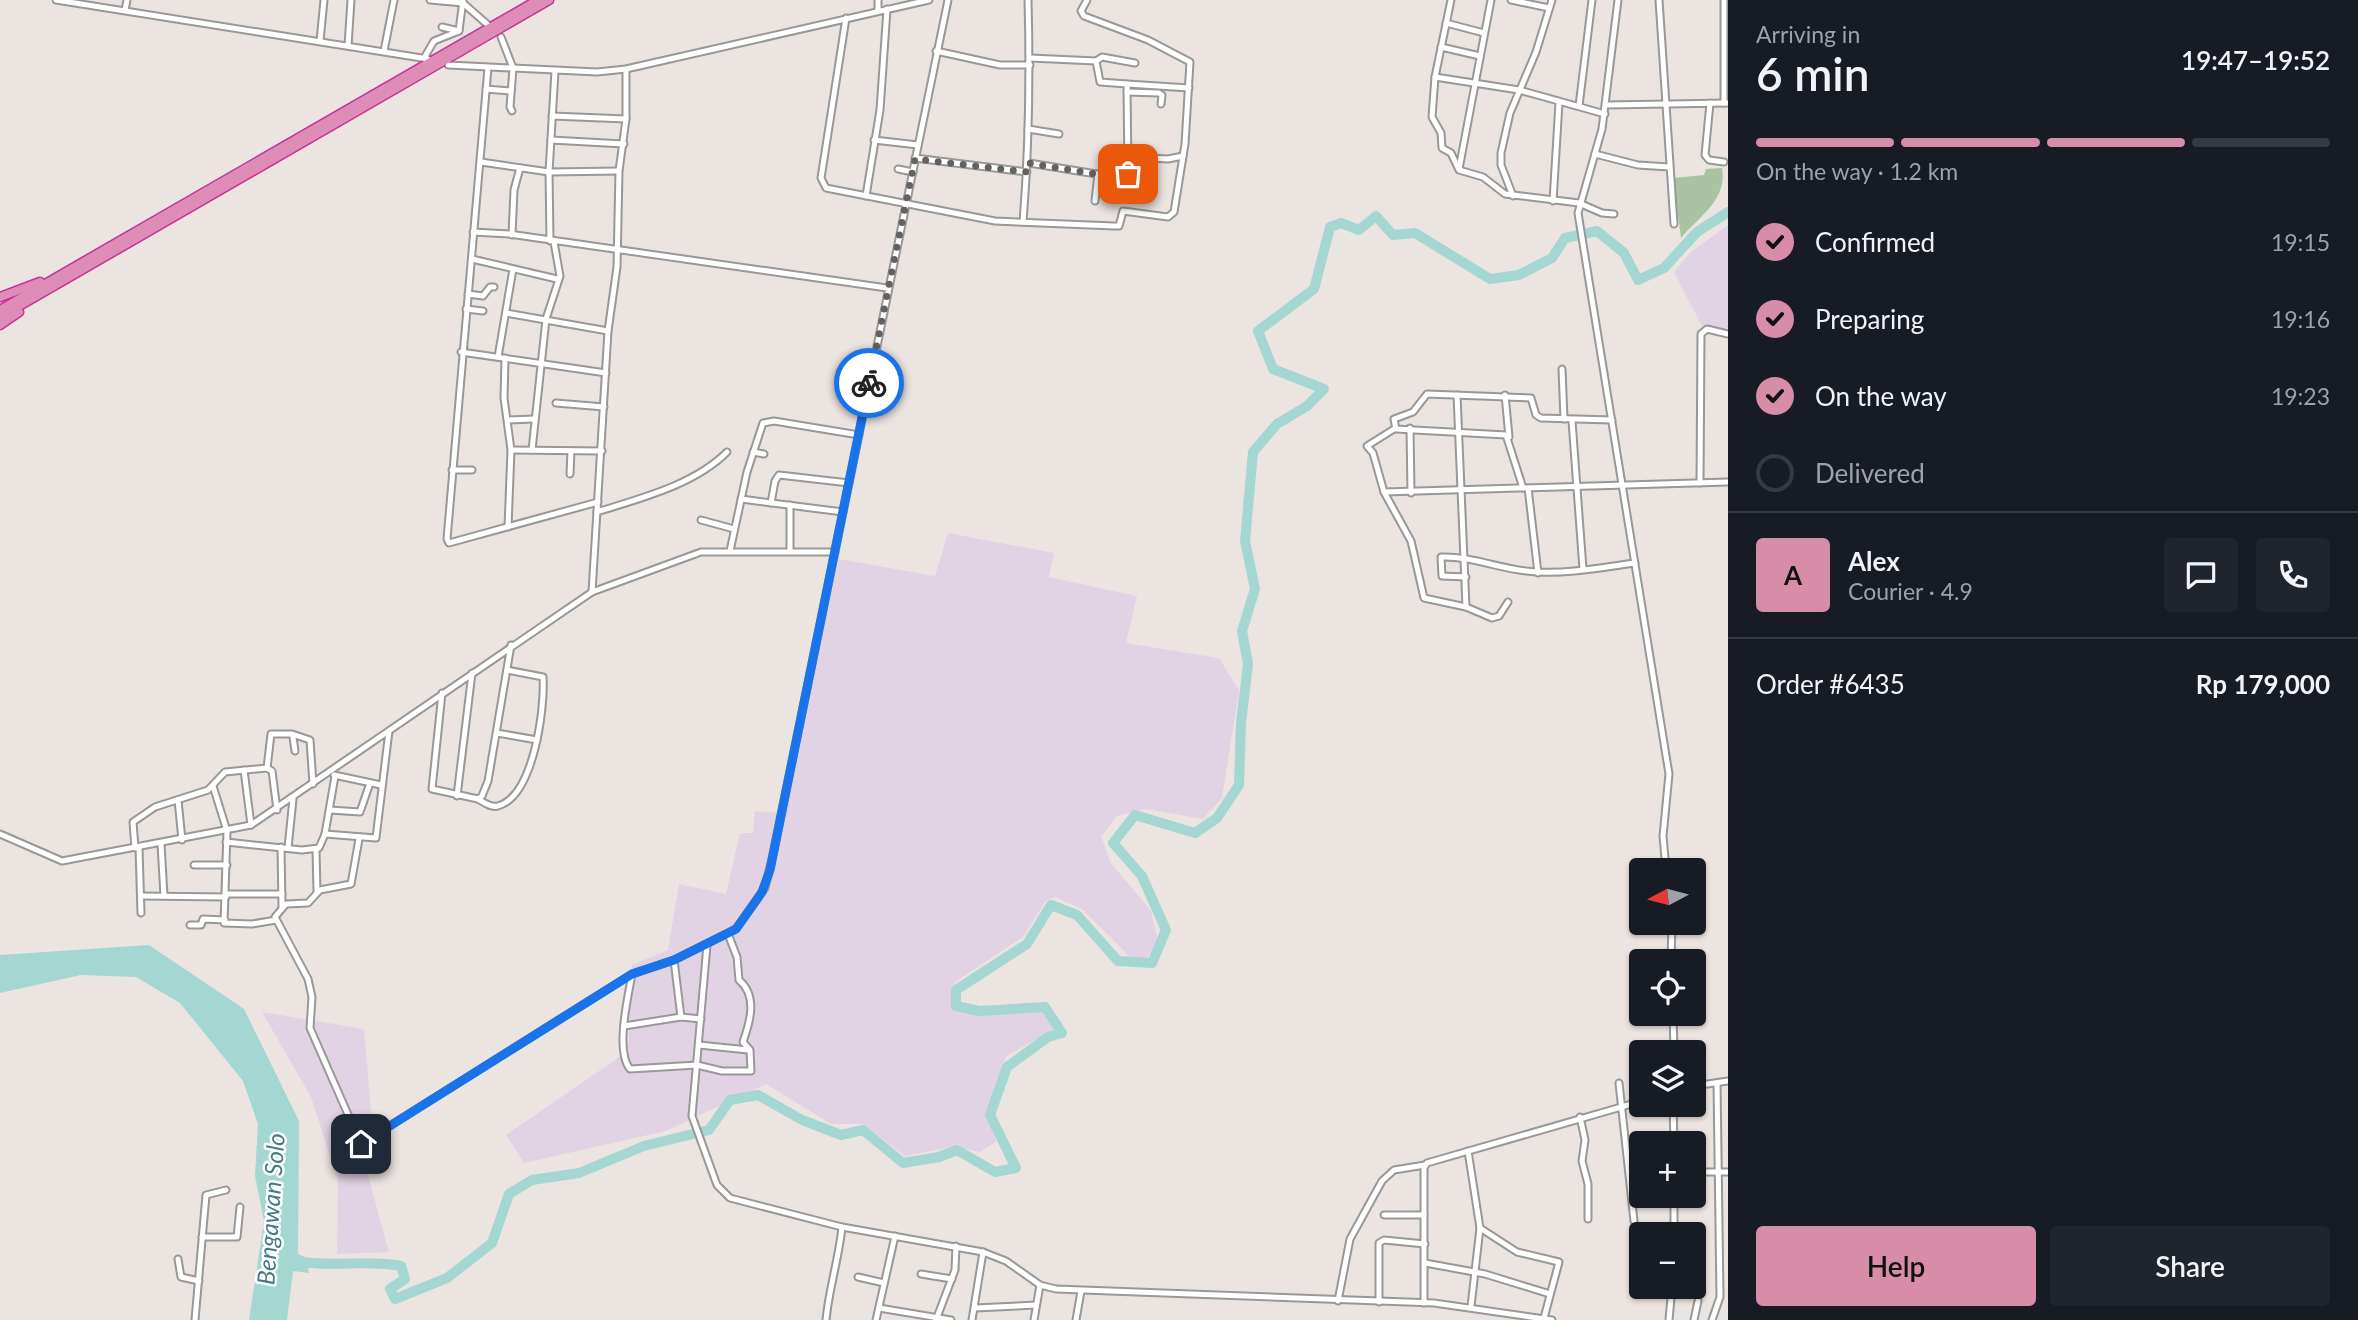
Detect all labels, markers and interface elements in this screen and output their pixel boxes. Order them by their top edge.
text: Arriving in [1756,20,1860,48]
text: 19:47–19:52 [2181,44,2330,76]
text: 6 min [1756,46,1870,101]
pin [1098,144,1158,204]
icon: bag [1109,155,1147,193]
text: On the way · 1.2 km [1756,157,1958,185]
icon: check [1756,223,1794,261]
text: Confirmed [1815,226,1935,258]
text: 19:15 [2271,228,2330,256]
icon: check [1756,300,1794,338]
text: Preparing [1815,303,1924,335]
text: 19:16 [2271,305,2330,333]
courier [834,348,904,418]
icon: bike [850,364,888,402]
icon: check [1756,377,1794,415]
text: On the way [1815,380,1947,412]
text: 19:23 [2271,382,2330,410]
text: Delivered [1815,457,1925,489]
button: chat [2164,538,2238,612]
button: phone [2256,538,2330,612]
text: Alex [1848,545,1900,577]
text: A [1784,559,1802,591]
text: Courier · 4.9 [1848,577,1973,605]
text: Order #6435 [1756,668,1905,700]
text: Rp 179,000 [2196,668,2330,700]
north arrow [1629,858,1706,934]
map controls [1629,858,1706,1299]
button: locate [1629,949,1706,1026]
button: layers [1629,1040,1706,1117]
pin [331,1114,391,1174]
icon: home [342,1125,380,1163]
button: + [1629,1131,1706,1208]
water label: Bengawan Solo [250,1132,290,1286]
button: − [1629,1222,1706,1299]
button: Help [1756,1226,2036,1306]
button: Share [2050,1226,2330,1306]

